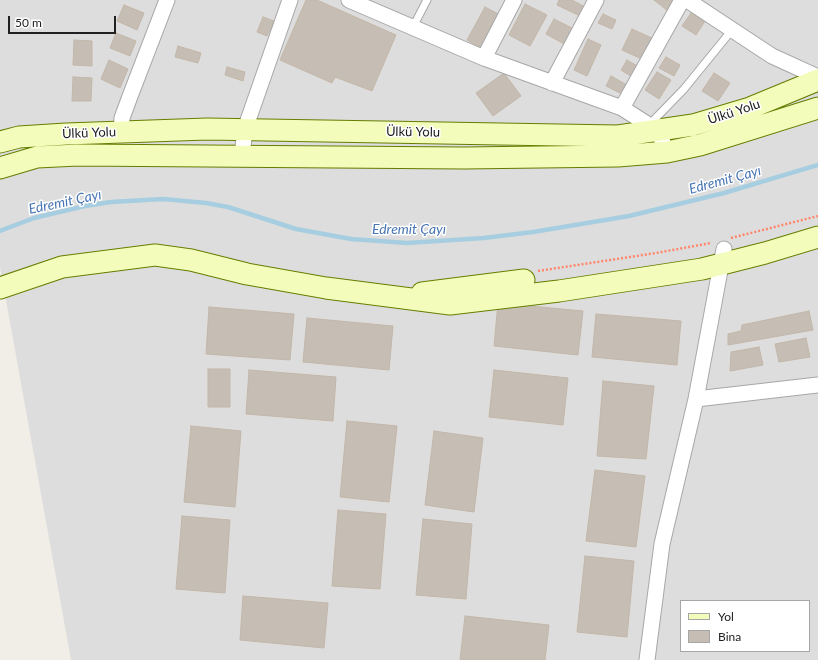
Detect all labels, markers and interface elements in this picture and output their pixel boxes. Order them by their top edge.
scale bar [10,8,118,34]
text: 50 m [15,15,42,30]
street label: Ülkü Yolu [706,96,762,128]
street label: Ülkü Yolu [62,124,116,142]
street label: Ülkü Yolu [386,124,440,140]
water label: Edremit Çayı [687,162,763,198]
water label: Edremit Çayı [27,186,103,218]
water label: Edremit Çayı [372,221,446,237]
legend [680,600,810,652]
text: Yol [718,609,734,624]
text: Bina [718,629,741,644]

